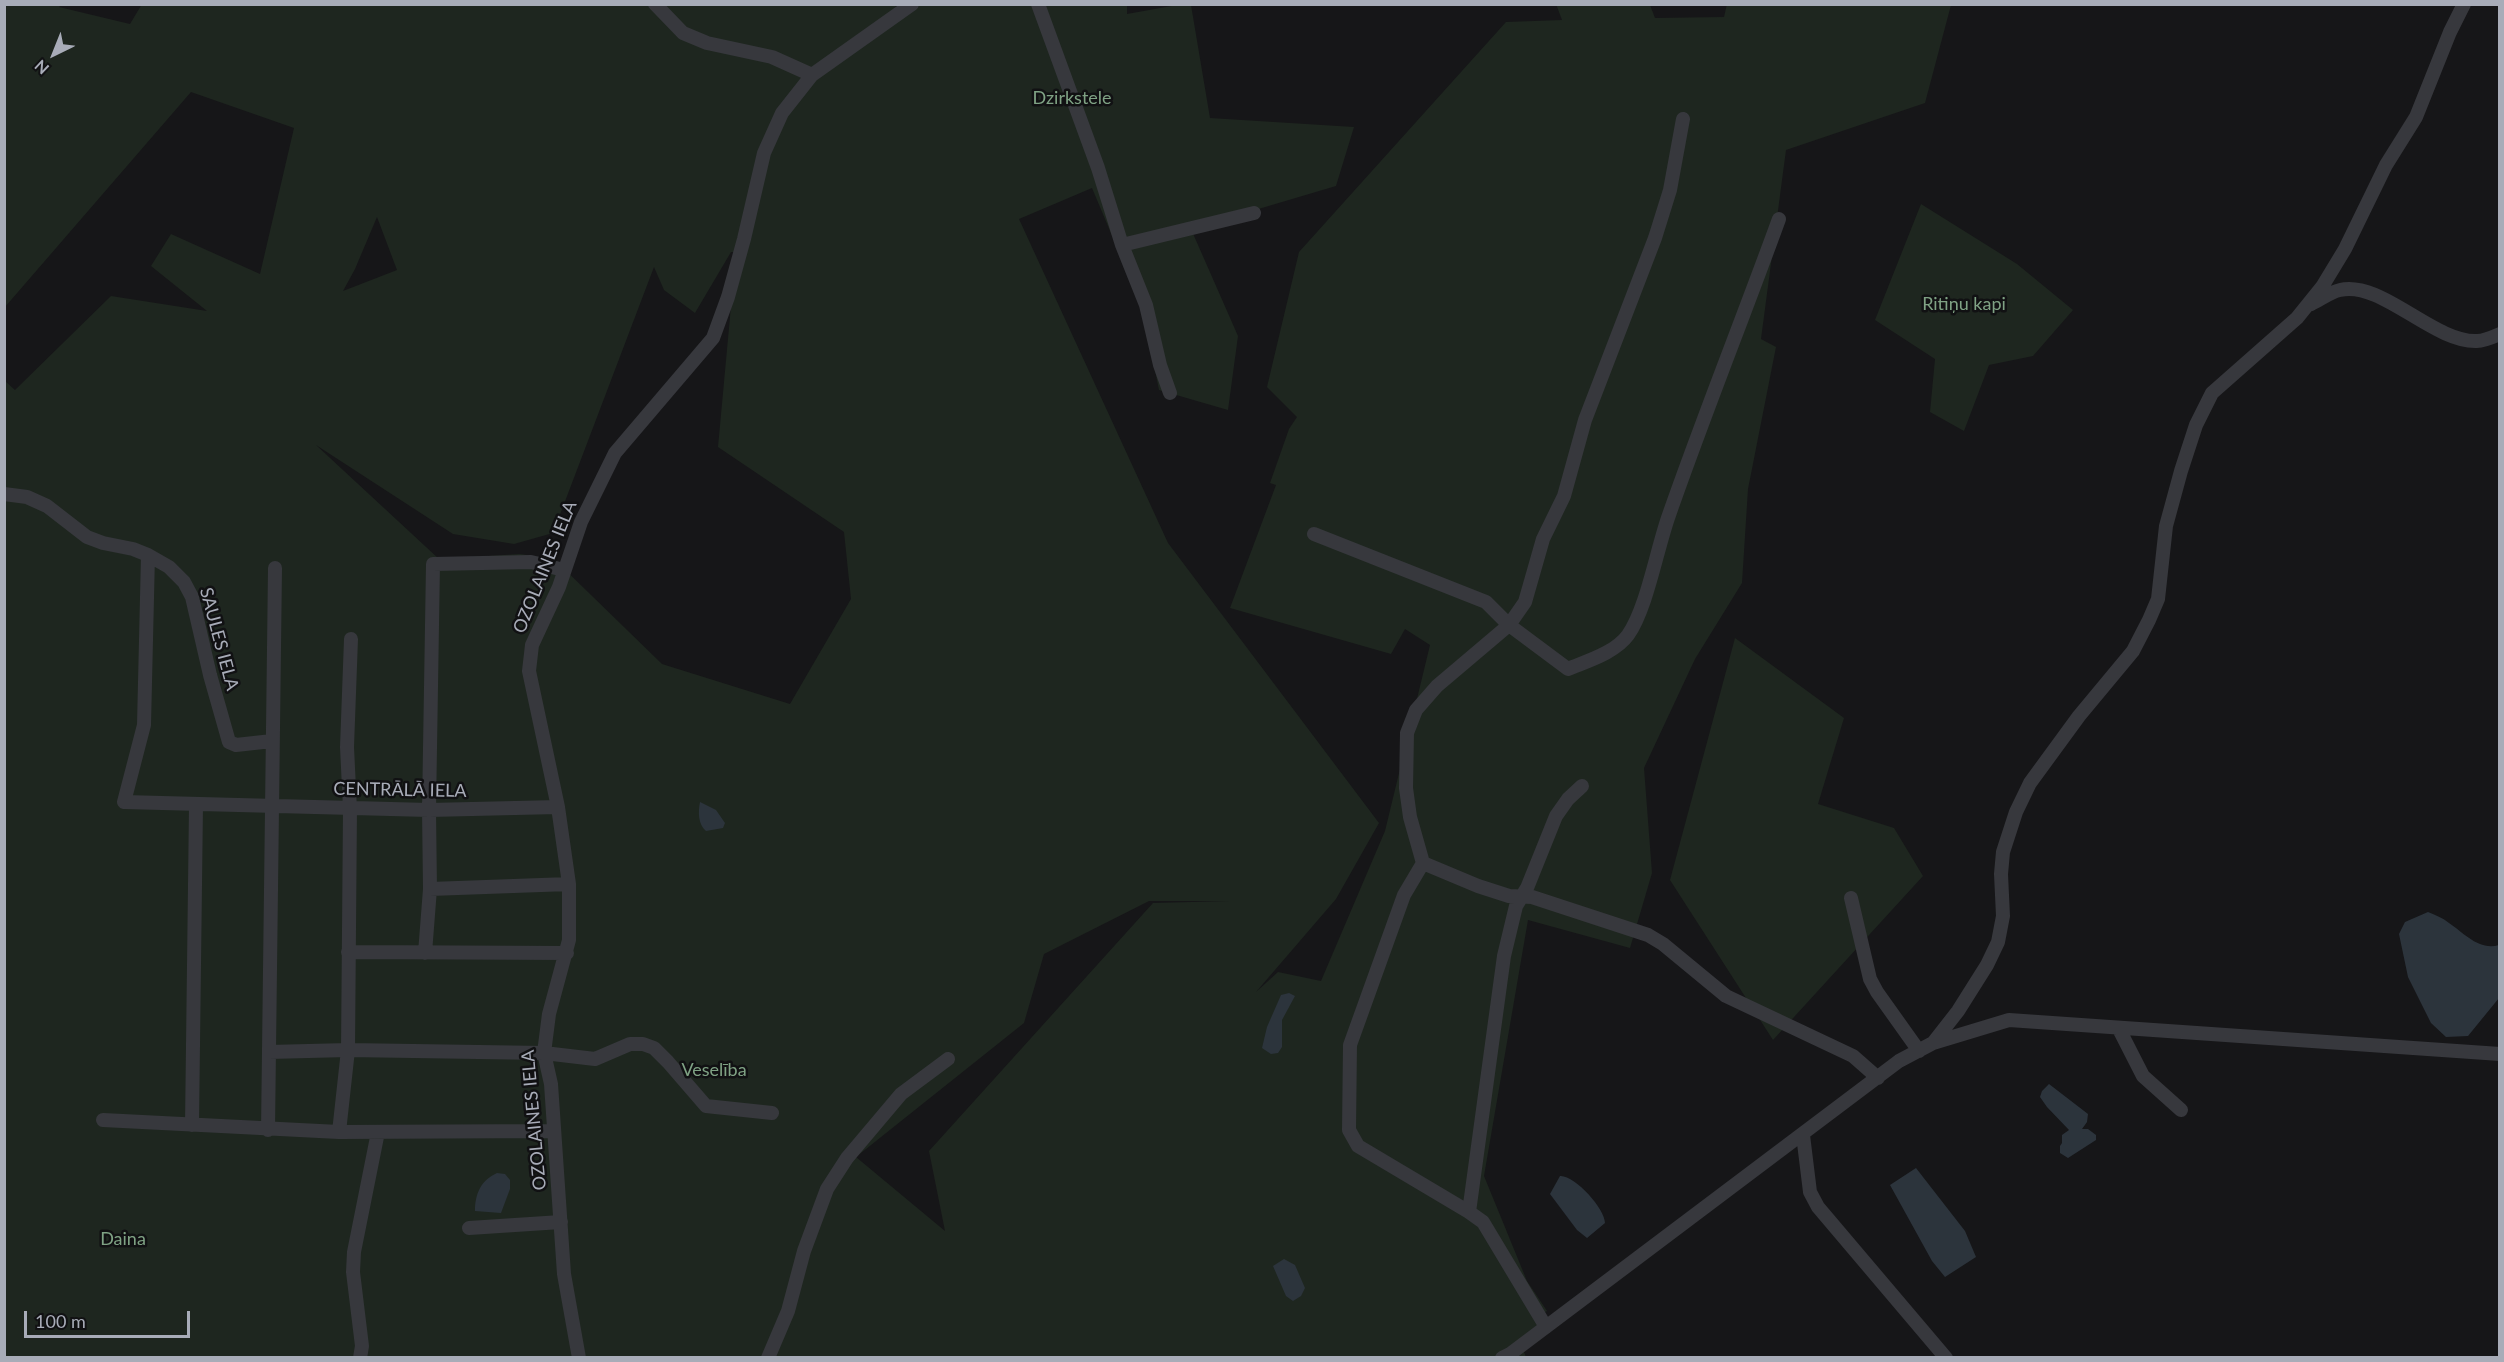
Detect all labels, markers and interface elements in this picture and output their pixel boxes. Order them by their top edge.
north arrow [24,24,84,84]
text: N [30,56,52,79]
park label: Dzirkstele [1032,87,1112,109]
park label: Ritiņu kapi [1922,293,2006,315]
street label: OZOLAINES IELA [509,498,581,636]
street label: SAULES IELA [195,585,243,693]
street label: CENTRĀLĀ IELA [333,778,467,802]
street label: OZOLAINES IELA [517,1049,551,1191]
park label: Veselība [681,1059,747,1081]
park label: Daina [100,1228,146,1250]
scale bar [27,1299,194,1337]
text: 100 m [35,1310,86,1332]

